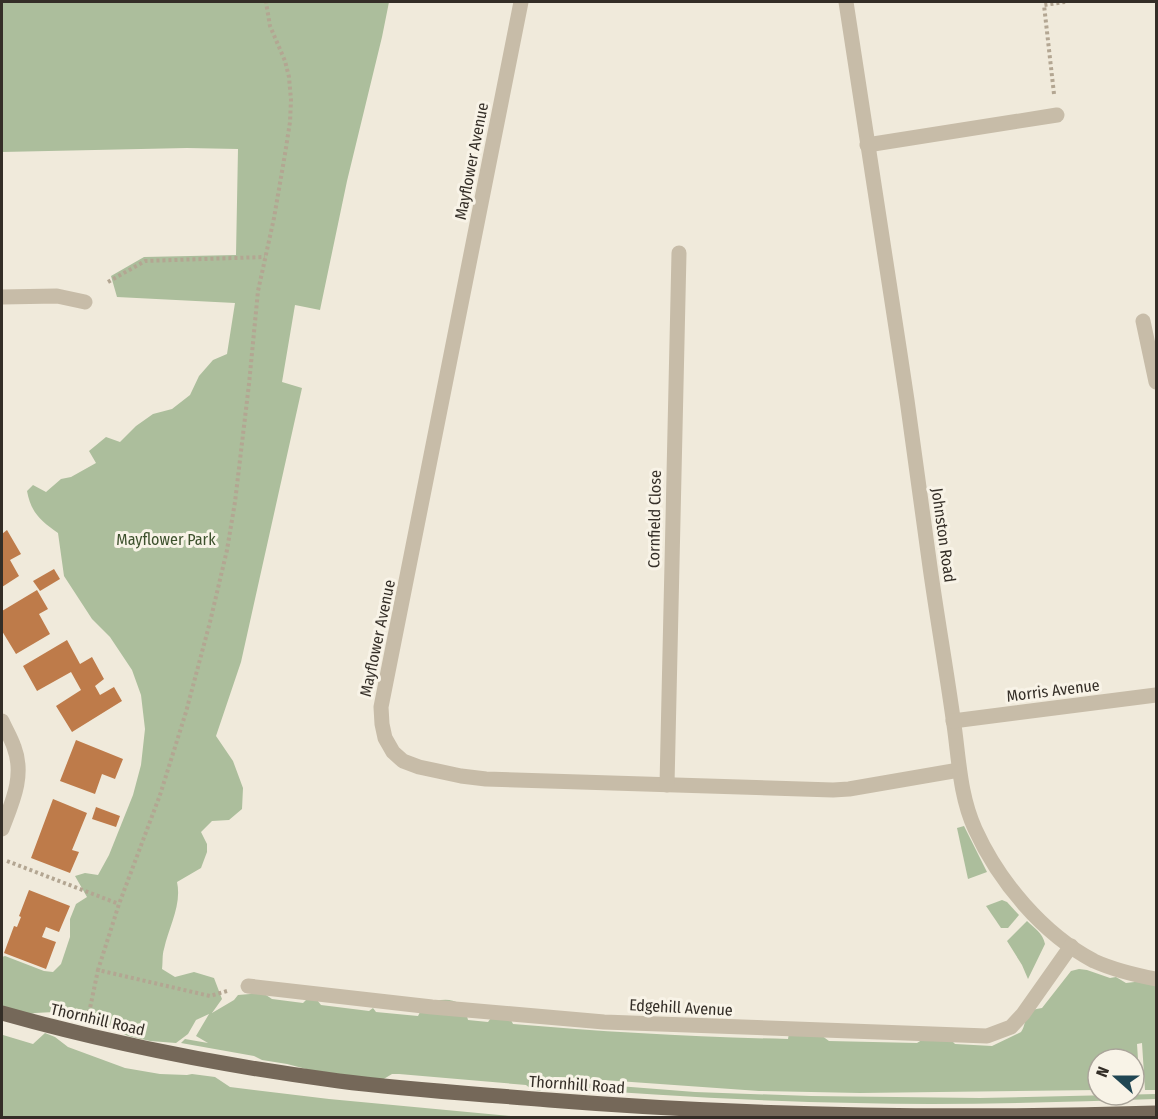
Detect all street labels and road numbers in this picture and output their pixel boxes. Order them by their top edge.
street label: Mayflower Avenue [451,101,492,221]
street label: Cornfield Close [644,470,665,568]
street label: Johnston Road [927,487,960,584]
street label: Mayflower Avenue [356,578,399,698]
street label: Morris Avenue [1005,675,1101,706]
street label: Edgehill Avenue [629,995,733,1020]
street label: Thornhill Road [49,999,147,1040]
street label: Thornhill Road [528,1072,626,1097]

